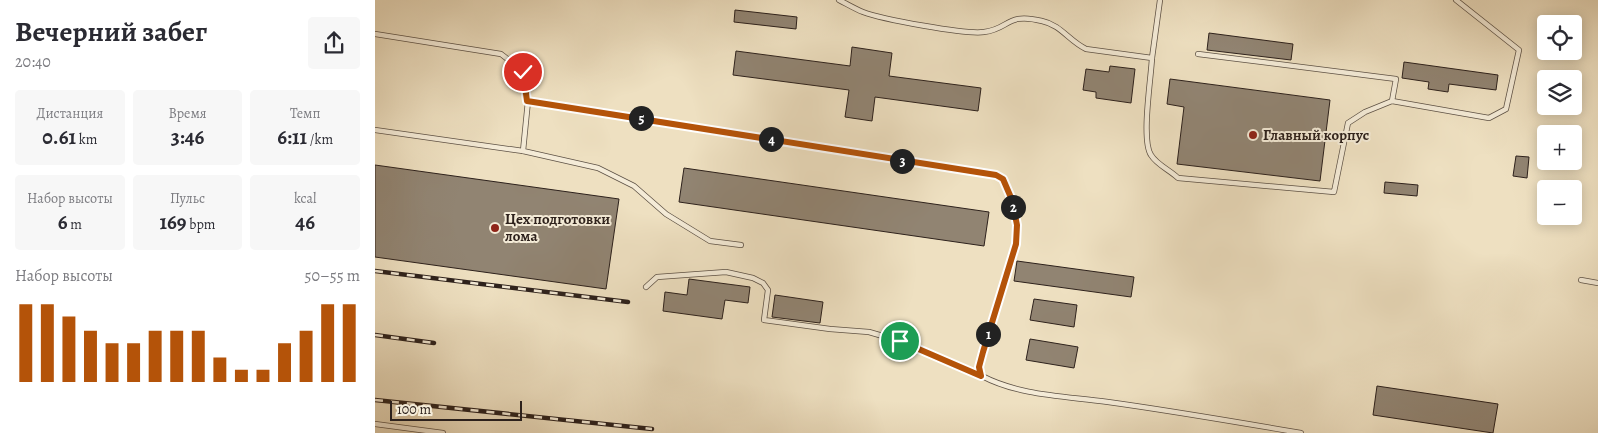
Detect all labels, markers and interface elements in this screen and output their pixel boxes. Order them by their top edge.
text: Вечерний забег [15,13,207,51]
map controls [1537,15,1582,225]
button: locate [1537,15,1582,60]
button: share [308,17,360,69]
text: 20:40 [15,51,51,73]
pin [502,51,544,93]
icon: check [509,58,537,86]
button: layers [1537,70,1582,115]
text: Дистанция [36,104,103,123]
text: Время [168,104,207,123]
text: Темп [290,104,320,123]
pin: 5 [629,106,653,130]
text: 5 [639,109,644,128]
text: 0.61 [42,123,76,151]
text: 3:46 [171,123,204,151]
text: 6:11 [277,123,307,151]
place label: Главный корпус [1263,125,1369,145]
button: + [1537,125,1582,170]
pin: 4 [759,126,783,152]
marker: Главный корпус [1247,129,1259,141]
text: km [76,130,97,149]
text: /km [307,130,333,149]
text: 4 [768,130,775,149]
pin: 3 [889,148,915,174]
text: 3 [899,152,906,171]
button: − [1537,180,1582,225]
text: Набор высоты [27,189,113,208]
text: Пульс [170,189,205,208]
text: kcal [294,189,316,208]
pin: 2 [1001,194,1025,220]
text: 2 [1010,198,1017,217]
text: 6 [58,208,68,236]
text: 169 [159,208,187,236]
text: 46 [295,208,315,236]
place label: Цех подготовки лома [504,209,610,246]
text: m [68,215,82,234]
text: bpm [187,215,215,234]
marker: Цех подготовки лома [489,222,501,234]
text: Набор высоты [15,265,113,287]
text: 50–55 m [305,265,360,287]
pin [879,320,921,362]
pin: 1 [975,322,1001,346]
text: 1 [986,325,991,344]
icon: arrive [886,327,914,355]
scale bar [390,398,523,421]
text: 100 m [397,400,431,419]

